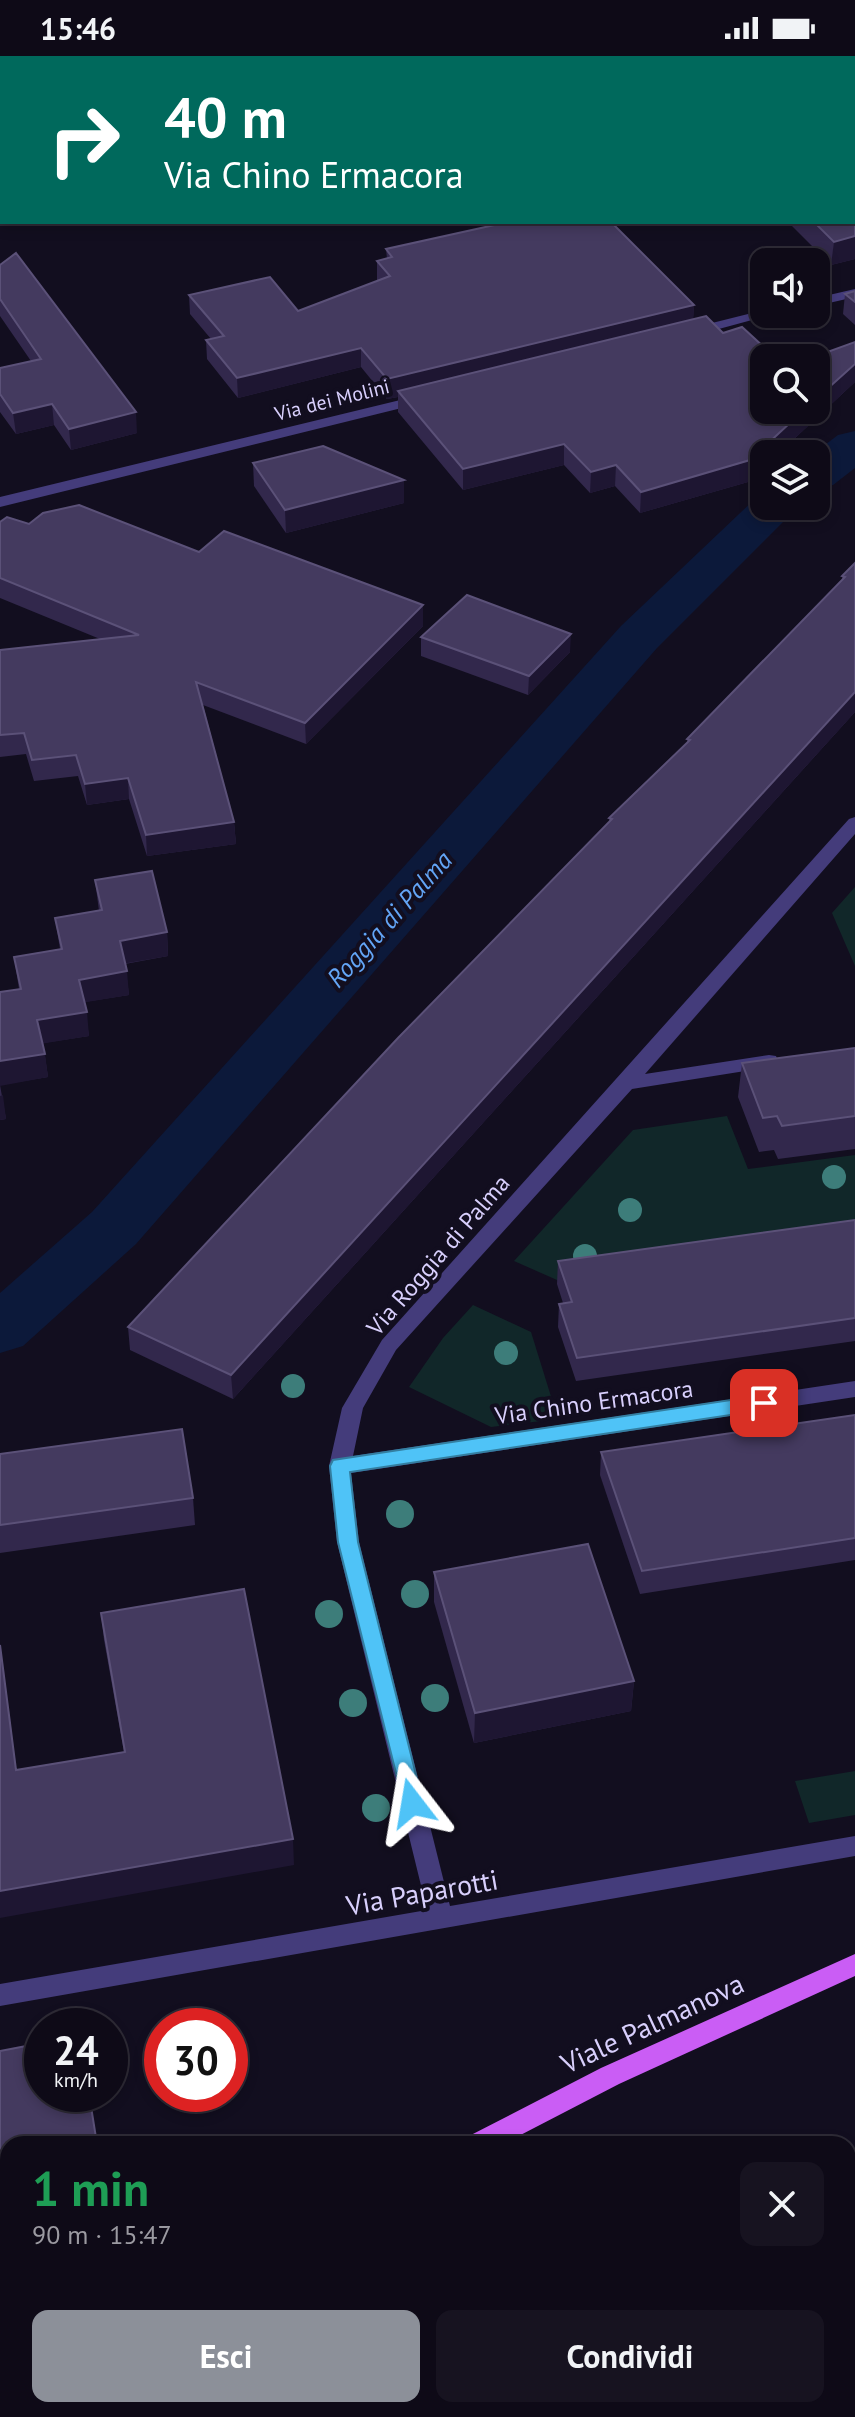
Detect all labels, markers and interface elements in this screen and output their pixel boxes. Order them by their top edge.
text: 15:46 [40,9,116,48]
text: 40 m [164,81,287,153]
icon: right [32,88,136,192]
text: Via Chino Ermacora [164,151,463,198]
map controls [750,248,830,520]
button: sound [750,248,830,328]
button: search [750,344,830,424]
street label: Via dei Molini [271,373,392,427]
button: layers [750,440,830,520]
water label: Roggia di Palma [319,844,459,994]
street label: Via Roggia di Palma [359,1168,516,1343]
pin [730,1369,798,1437]
street label: Via Chino Ermacora [492,1373,695,1431]
icon: arrive [742,1381,786,1425]
position arrow [370,1761,454,1845]
street label: Via Paparotti [342,1860,501,1924]
street label: Viale Palmanova [554,1964,750,2082]
speed limit sign: 30 [144,2008,248,2112]
text: 24 [53,2024,99,2076]
text: km/h [54,2067,98,2093]
text: 1 min [32,2157,149,2219]
button: close [740,2162,824,2246]
text: 90 m · 15:47 [32,2218,172,2251]
button: Esci [32,2310,420,2402]
button: Condividi [436,2310,824,2402]

